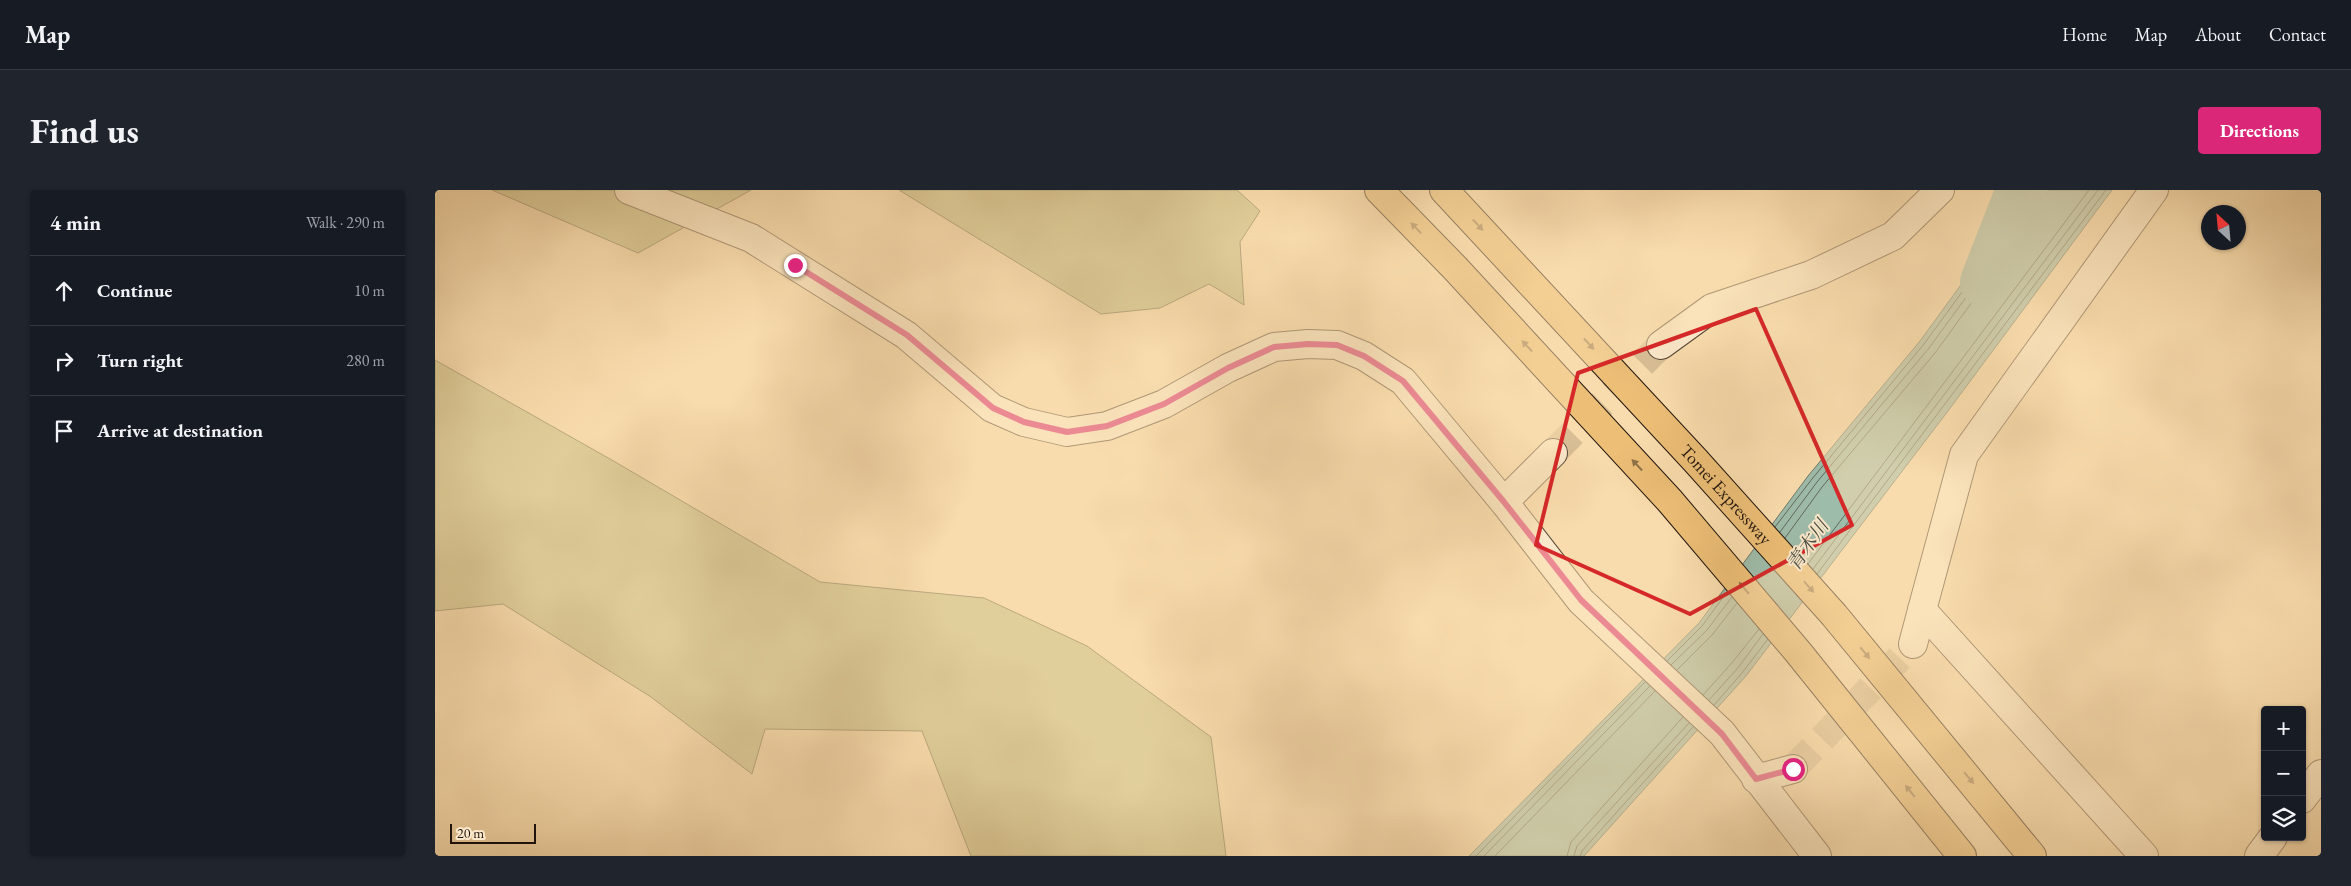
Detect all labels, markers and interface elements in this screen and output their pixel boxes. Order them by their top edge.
text: Map [25,19,70,50]
text: Home [2062,23,2107,46]
text: Map [2135,23,2167,46]
text: About [2195,23,2241,46]
text: Contact [2269,23,2326,46]
button: Directions [2198,107,2321,154]
text: Find us [30,108,139,153]
north arrow [2201,205,2246,250]
text: 4 min [50,209,101,236]
text: Walk · 290 m [306,212,385,233]
one-way arrow [1472,219,1484,231]
one-way arrow [1410,222,1422,234]
route end [784,254,807,277]
icon: ahead [50,277,78,305]
text: Continue [97,278,172,303]
text: 10 m [354,280,385,301]
one-way arrow [1583,338,1595,350]
one-way arrow [1521,341,1533,353]
icon: right [50,347,78,375]
text: Turn right [97,348,183,373]
text: 280 m [346,350,385,371]
icon: arrive [50,417,78,445]
text: Arrive at destination [97,418,263,443]
street label: Tomei Expressway [1675,439,1777,549]
one-way arrow [1631,460,1643,472]
water label: 青木川 [1781,513,1835,576]
one-way arrow [1804,581,1815,594]
one-way arrow [1738,582,1749,595]
one-way arrow [1860,646,1871,659]
map controls [2261,706,2306,841]
button: + [2261,706,2306,751]
button: − [2261,751,2306,796]
route start [1782,758,1805,781]
one-way arrow [1963,772,1974,784]
one-way arrow [1904,785,1915,798]
button: layers [2261,796,2306,841]
scale bar [450,821,536,844]
text: 20 m [457,824,484,842]

